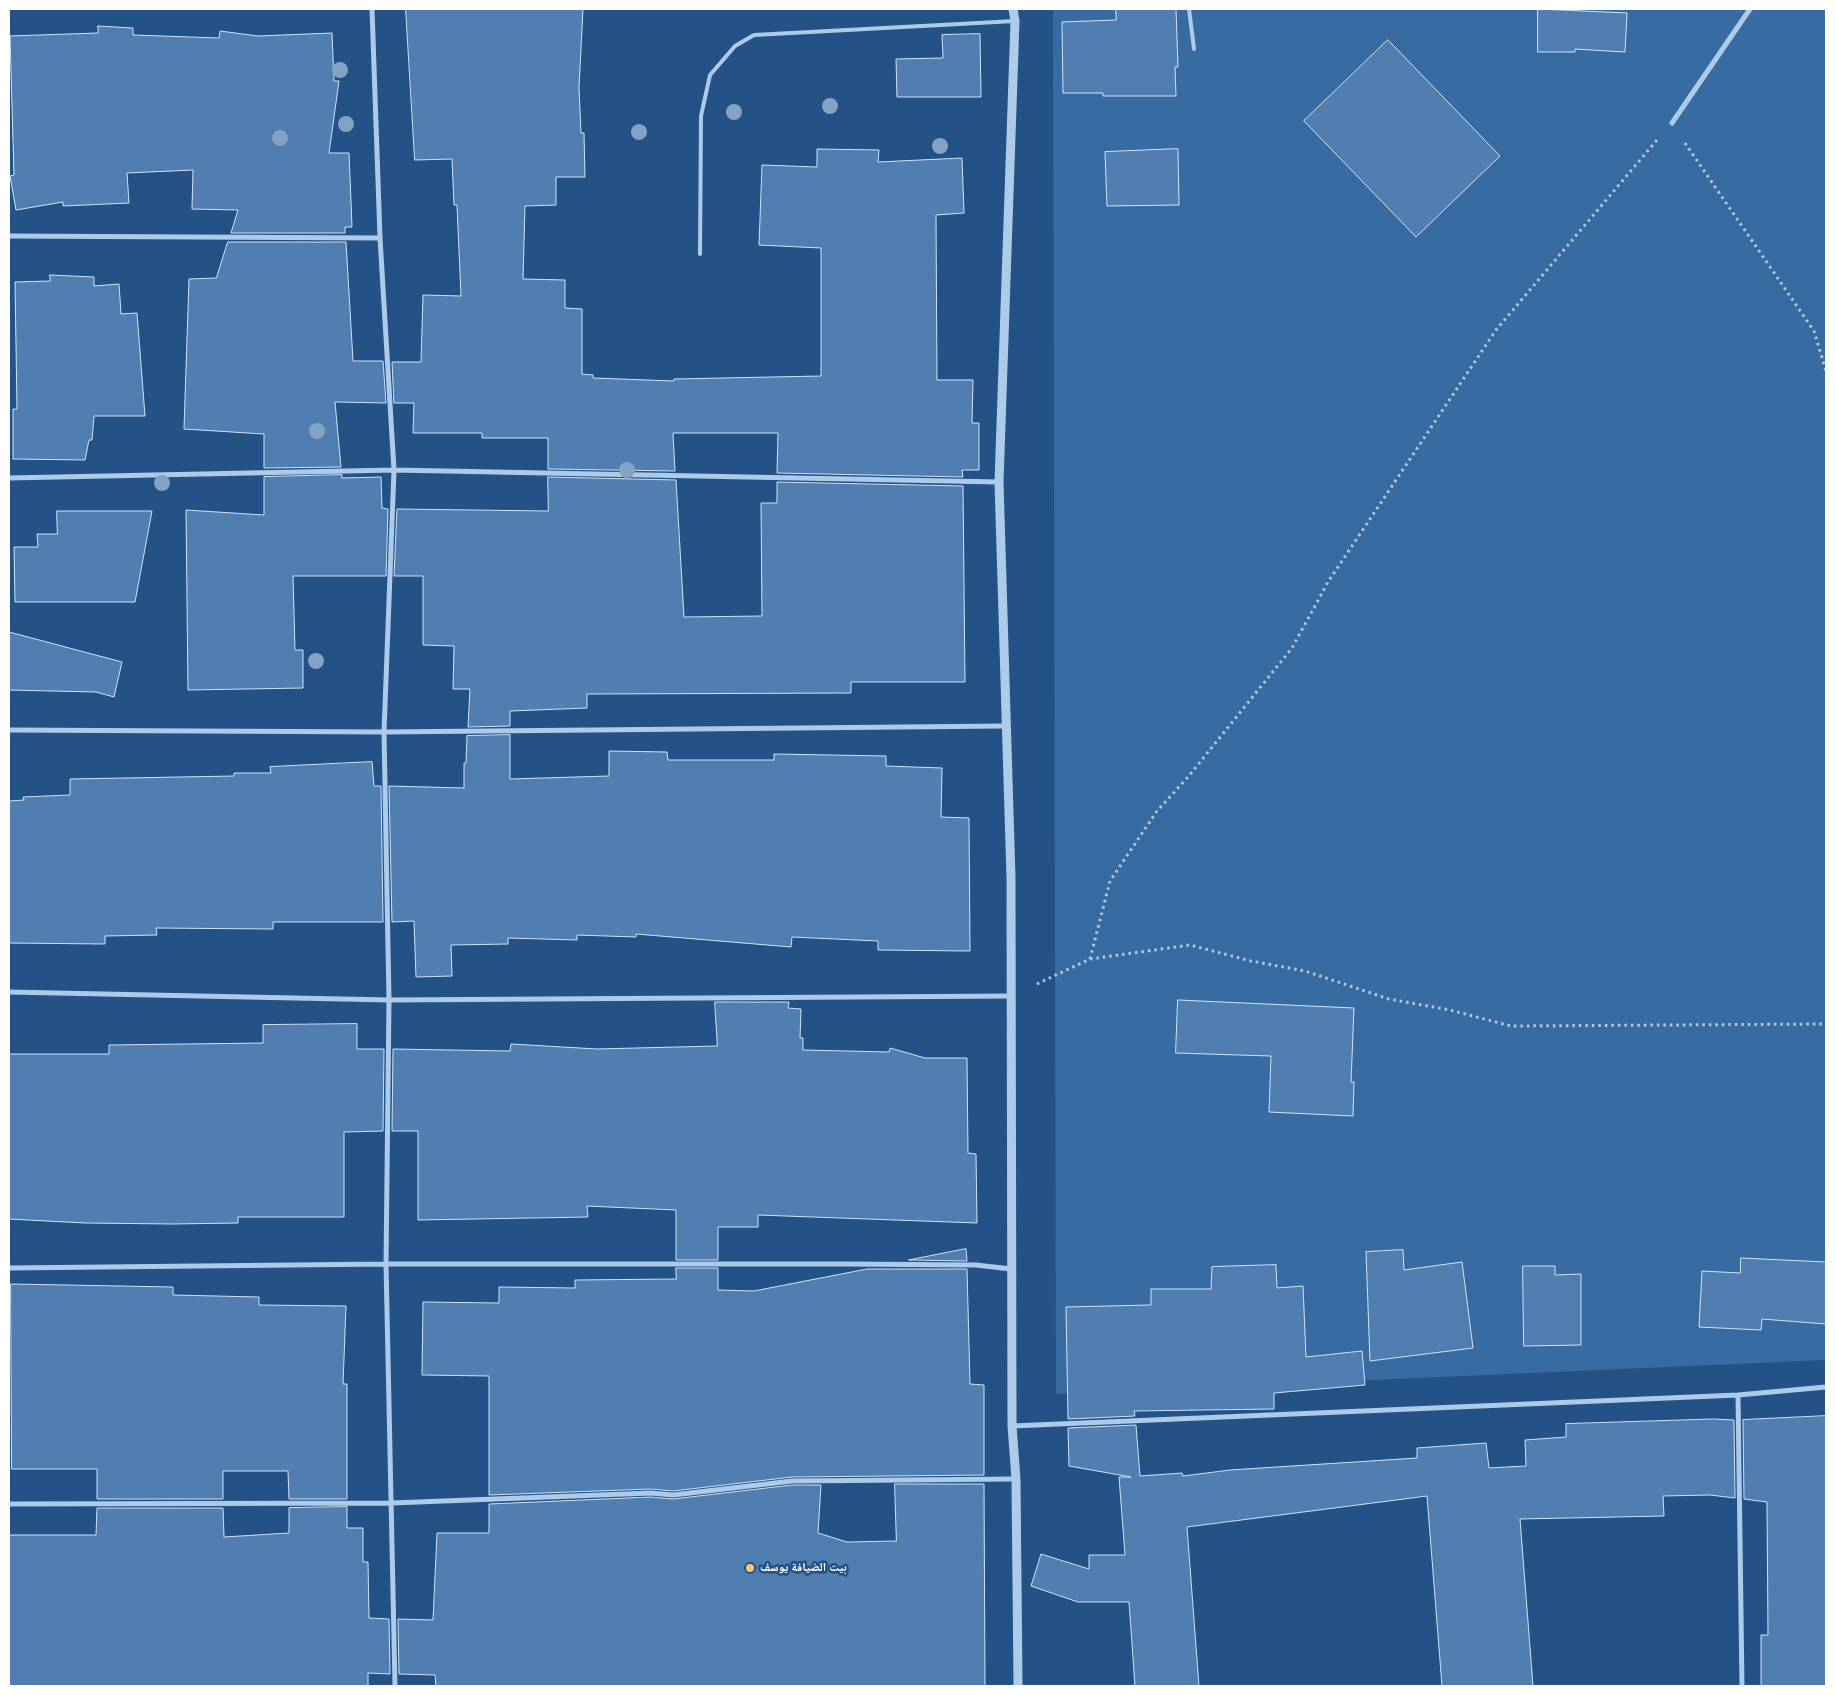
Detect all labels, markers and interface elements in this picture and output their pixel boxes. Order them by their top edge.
place label: بيت الضيافة يوسف [760,1561,847,1575]
marker: بيت الضيافة يوسف [744,1562,756,1574]

